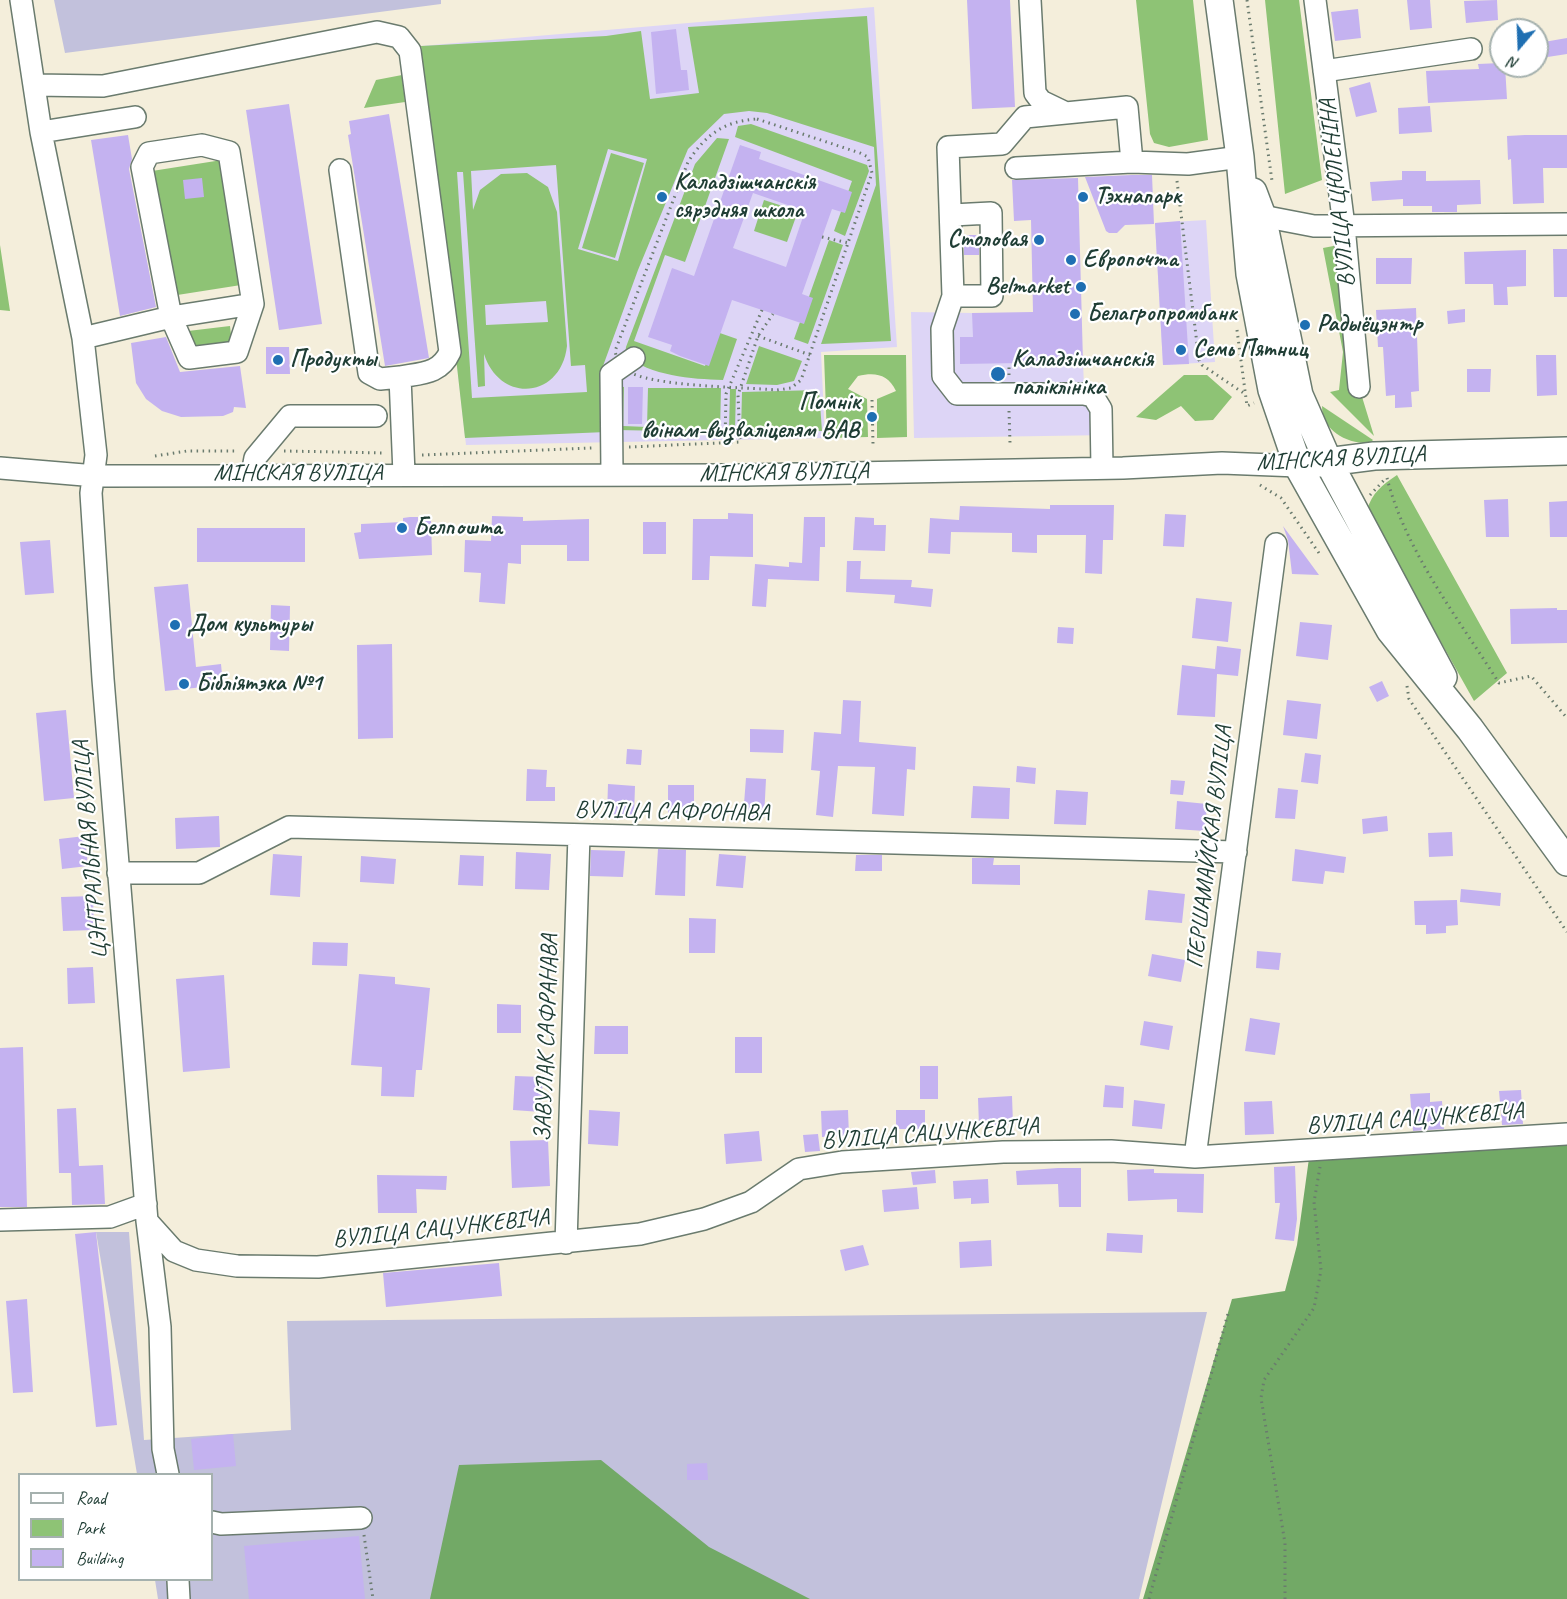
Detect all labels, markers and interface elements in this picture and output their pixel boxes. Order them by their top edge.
north arrow [1489,18,1549,78]
text: N [1506,52,1522,74]
street label: ВУЛІЦА ЦЮЛЕНІНА [1314,98,1362,288]
place label: Каладзішчанскія сярэдняя школа [674,169,815,225]
place label: Тэхнапарк [1095,183,1181,211]
marker: Каладзішчанскія сярэдняя школа [655,190,669,204]
marker: Тэхнапарк [1076,190,1090,204]
place label: Столовая [947,226,1027,254]
marker: Столовая [1032,233,1046,247]
place label: Европочта [1083,246,1178,274]
marker: Европочта [1064,253,1078,267]
place label: Belmarket [986,273,1069,301]
marker: Belmarket [1074,280,1088,294]
place label: Белагропромбанк [1087,300,1237,328]
marker: Белагропромбанк [1068,307,1082,321]
place label: Радыёцэнтр [1317,311,1423,339]
marker: Радыёцэнтр [1298,318,1312,332]
place label: Семь Пятниц [1193,336,1308,364]
marker: Семь Пятниц [1174,343,1188,357]
place label: Продукты [290,346,377,374]
place label: Каладзішчанскія паліклініка [1012,346,1153,402]
marker: Продукты [271,353,285,367]
marker: Каладзішчанскія паліклініка [989,365,1007,383]
place label: Помнік воінам-вызваліцелям ВАВ [641,389,860,445]
marker: Помнік воінам-вызваліцелям ВАВ [865,410,879,424]
street label: МІНСКАЯ ВУЛІЦА [1256,440,1426,478]
street label: МІНСКАЯ ВУЛІЦА [699,457,869,489]
street label: МІНСКАЯ ВУЛІЦА [213,460,383,488]
place label: Белпошта [414,514,502,542]
marker: Белпошта [395,521,409,535]
place label: Дом культуры [187,611,312,639]
marker: Дом культуры [168,618,182,632]
place label: Бібліятэка №1 [196,670,322,698]
marker: Бібліятэка №1 [177,677,191,691]
street label: ПЕРШАМАЙСКАЯ ВУЛІЦА [1181,724,1239,970]
street label: ЦЭНТРАЛЬНАЯ ВУЛІЦА [67,739,115,961]
street label: ВУЛІЦА САФРОНАВА [574,796,770,828]
street label: ЗАВУЛАК САФРАНАВА [529,934,565,1142]
street label: ВУЛІЦА САЦУНКЕВІЧА [1305,1097,1525,1141]
street label: ВУЛІЦА САЦУНКЕВІЧА [820,1112,1040,1156]
street label: ВУЛІЦА САЦУНКЕВІЧА [331,1203,551,1255]
legend [18,1473,213,1581]
text: Road [76,1487,106,1509]
text: Park [76,1517,105,1539]
text: Building [76,1547,123,1569]

